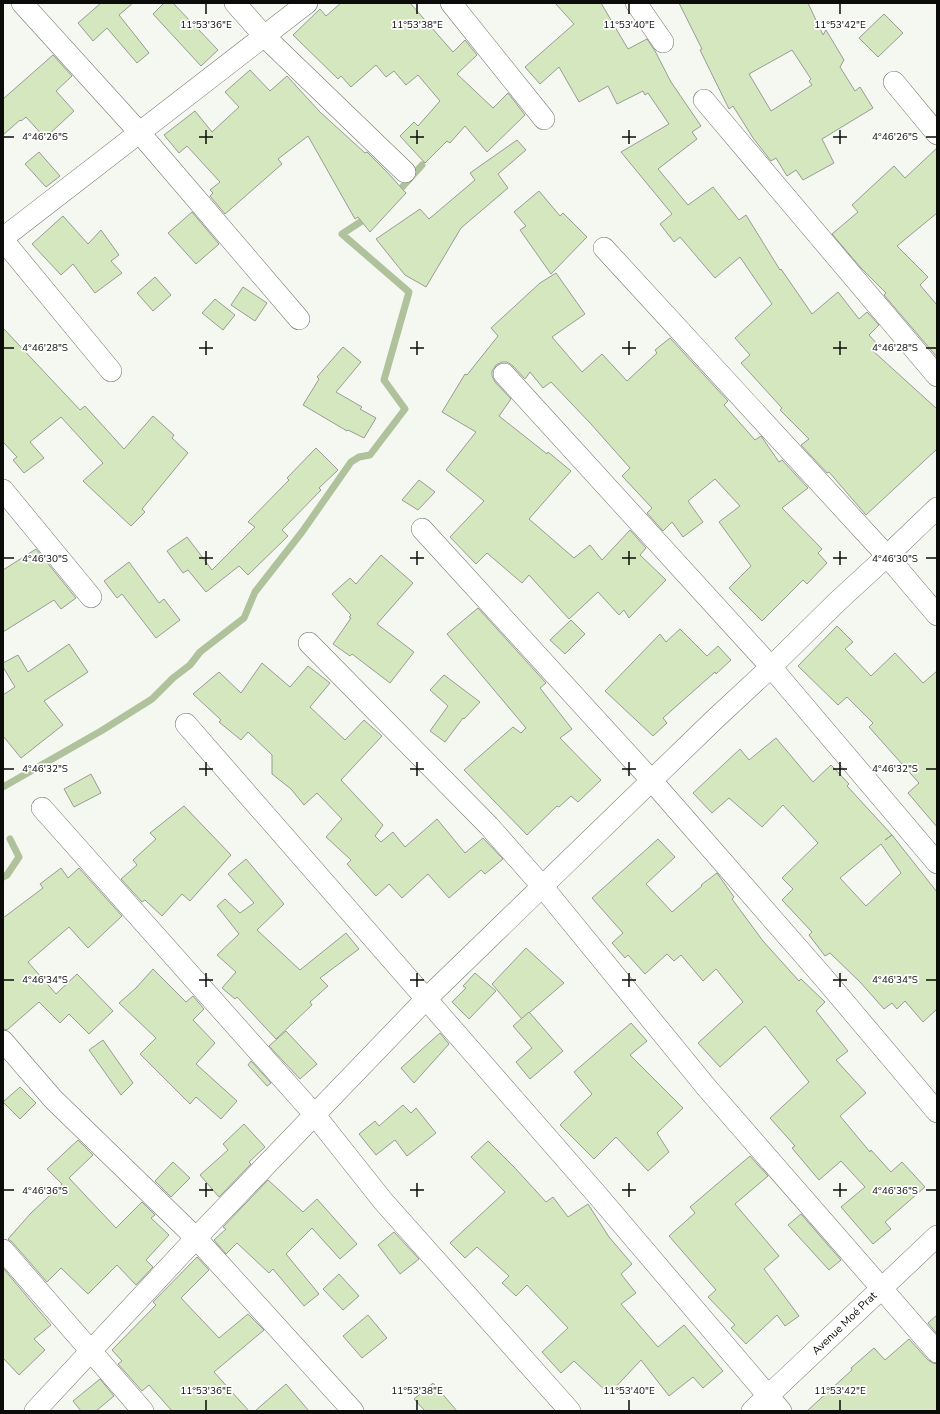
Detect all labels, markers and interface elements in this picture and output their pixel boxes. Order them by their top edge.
text: 11°53'36"E [180,18,232,32]
text: 11°53'38"E [391,18,443,32]
text: 11°53'40"E [603,18,655,32]
text: 11°53'42"E [814,18,866,32]
text: 4°46'26"S [22,130,68,144]
text: 4°46'26"S [872,130,918,144]
text: 4°46'28"S [22,341,68,355]
text: 4°46'28"S [872,341,918,355]
text: 4°46'30"S [22,552,68,566]
text: 4°46'30"S [872,552,918,566]
text: 4°46'32"S [22,762,68,776]
text: 4°46'32"S [872,762,918,776]
text: 4°46'34"S [22,973,68,987]
text: 4°46'34"S [872,973,918,987]
text: 4°46'36"S [22,1184,68,1198]
text: 4°46'36"S [872,1184,918,1198]
street label: Avenue Moé Prat [809,1288,880,1358]
text: 11°53'36"E [180,1384,232,1398]
text: 11°53'38"E [391,1384,443,1398]
text: 11°53'40"E [603,1384,655,1398]
text: 11°53'42"E [814,1384,866,1398]

